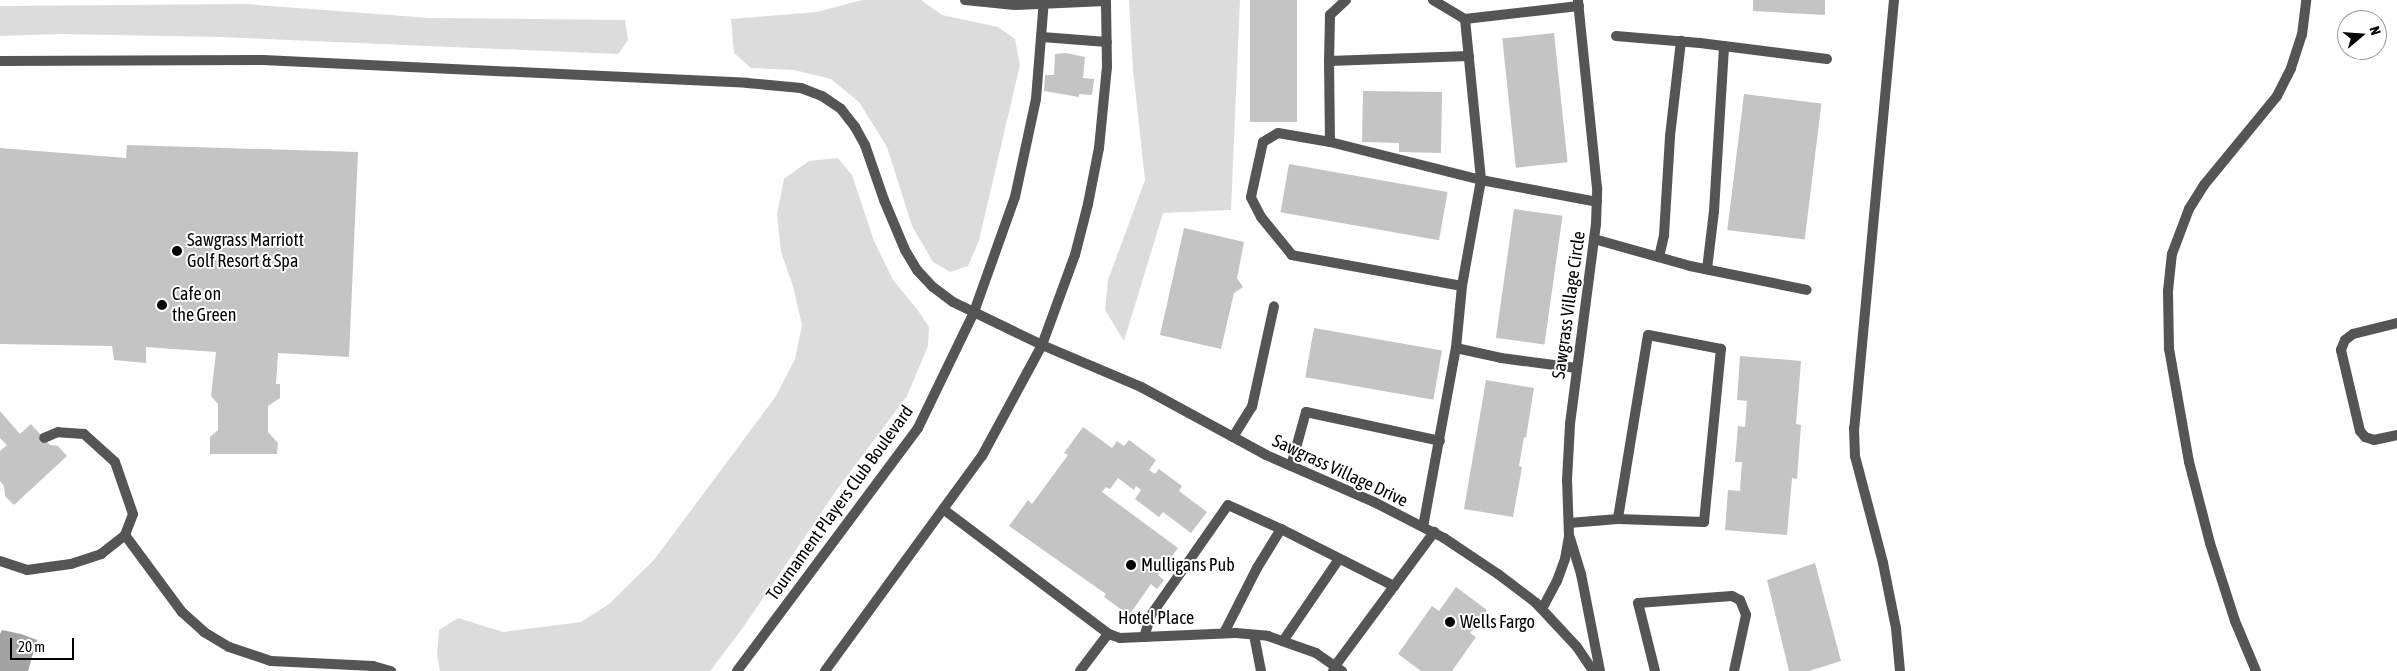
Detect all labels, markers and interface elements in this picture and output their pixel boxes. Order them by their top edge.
north arrow [2337,10,2387,60]
text: N [2366,24,2384,37]
place label: Sawgrass Marriott Golf Resort & Spa [187,230,304,272]
street label: Sawgrass Village Circle [1548,230,1590,380]
marker: Sawgrass Marriott Golf Resort & Spa [171,245,183,257]
place label: Cafe on the Green [172,284,236,326]
marker: Cafe on the Green [156,299,168,311]
street label: Tournament Players Club Boulevard [762,401,918,605]
street label: Sawgrass Village Drive [1269,430,1411,512]
place label: Mulligans Pub [1141,554,1235,576]
marker: Mulligans Pub [1125,559,1137,571]
street label: Hotel Place [1118,607,1194,629]
place label: Wells Fargo [1460,611,1535,633]
marker: Wells Fargo [1444,616,1456,628]
scale bar [12,628,76,660]
text: 20 m [18,638,45,655]

